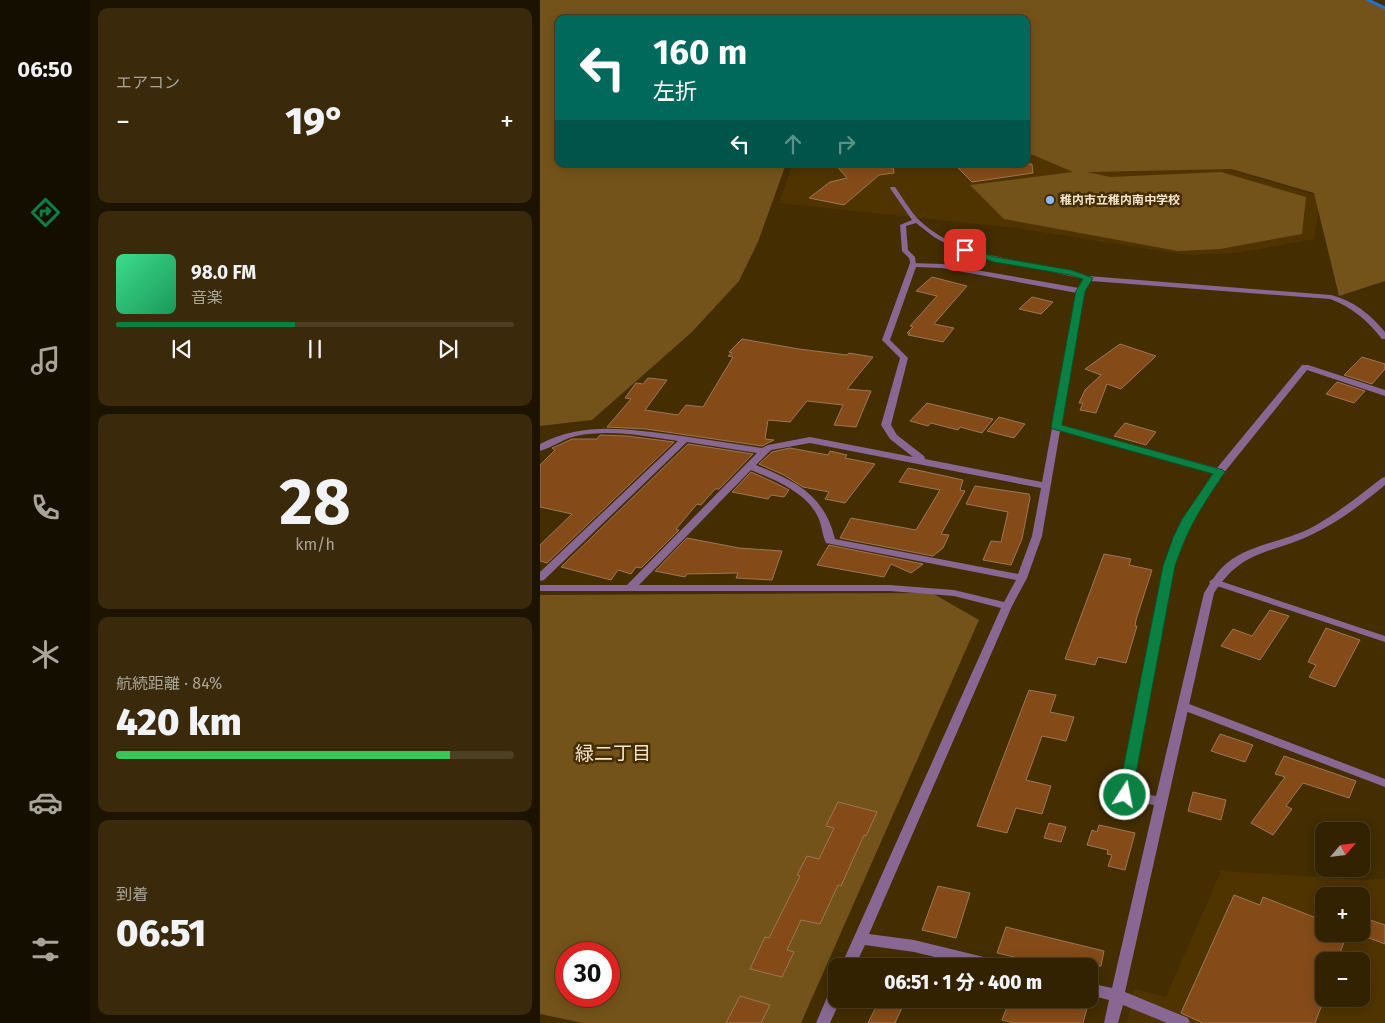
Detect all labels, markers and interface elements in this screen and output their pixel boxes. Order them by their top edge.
text: 160 m [653,31,747,73]
icon: left [570,35,635,100]
text: 06:50 [17,56,73,83]
text: エアコン [116,73,180,92]
text: 左折 [653,78,697,105]
text: 19° [285,98,345,144]
text: − [116,105,130,138]
text: + [500,105,514,138]
icon: left [726,130,754,158]
icon: ahead [779,130,807,158]
icon: right [832,130,860,158]
place label: 稚内市立稚内南中学校 [1060,193,1180,207]
marker: 稚内市立稚内南中学校 [1044,194,1056,206]
icon: directions [28,195,63,230]
pin [944,229,986,271]
icon: arrive [951,236,979,264]
text: 98.0 FM [191,261,256,284]
text: 音楽 [191,288,223,307]
icon: previous [168,335,196,363]
icon: pause [301,335,329,363]
icon: next [434,335,462,363]
icon: music [28,343,63,378]
text: 28 [279,463,351,541]
icon: phone [28,490,63,525]
text: km/h [295,535,335,554]
icon: climate [28,637,63,672]
text: 航続距離 · 84% [116,674,222,693]
text: 420 km [116,699,242,745]
district label: 緑二丁目 [575,742,651,765]
position arrow [1098,768,1150,820]
icon: car [28,785,63,820]
north arrow [1315,822,1370,878]
map controls [1315,822,1370,1007]
text: 到着 [116,885,148,904]
button: + [1315,887,1370,942]
text: 06:51 [116,910,206,956]
icon: filters [28,932,63,967]
speed limit sign: 30 [555,942,620,1007]
button: − [1315,952,1370,1007]
text: 06:51 · 1 分 · 400 m [884,971,1042,994]

